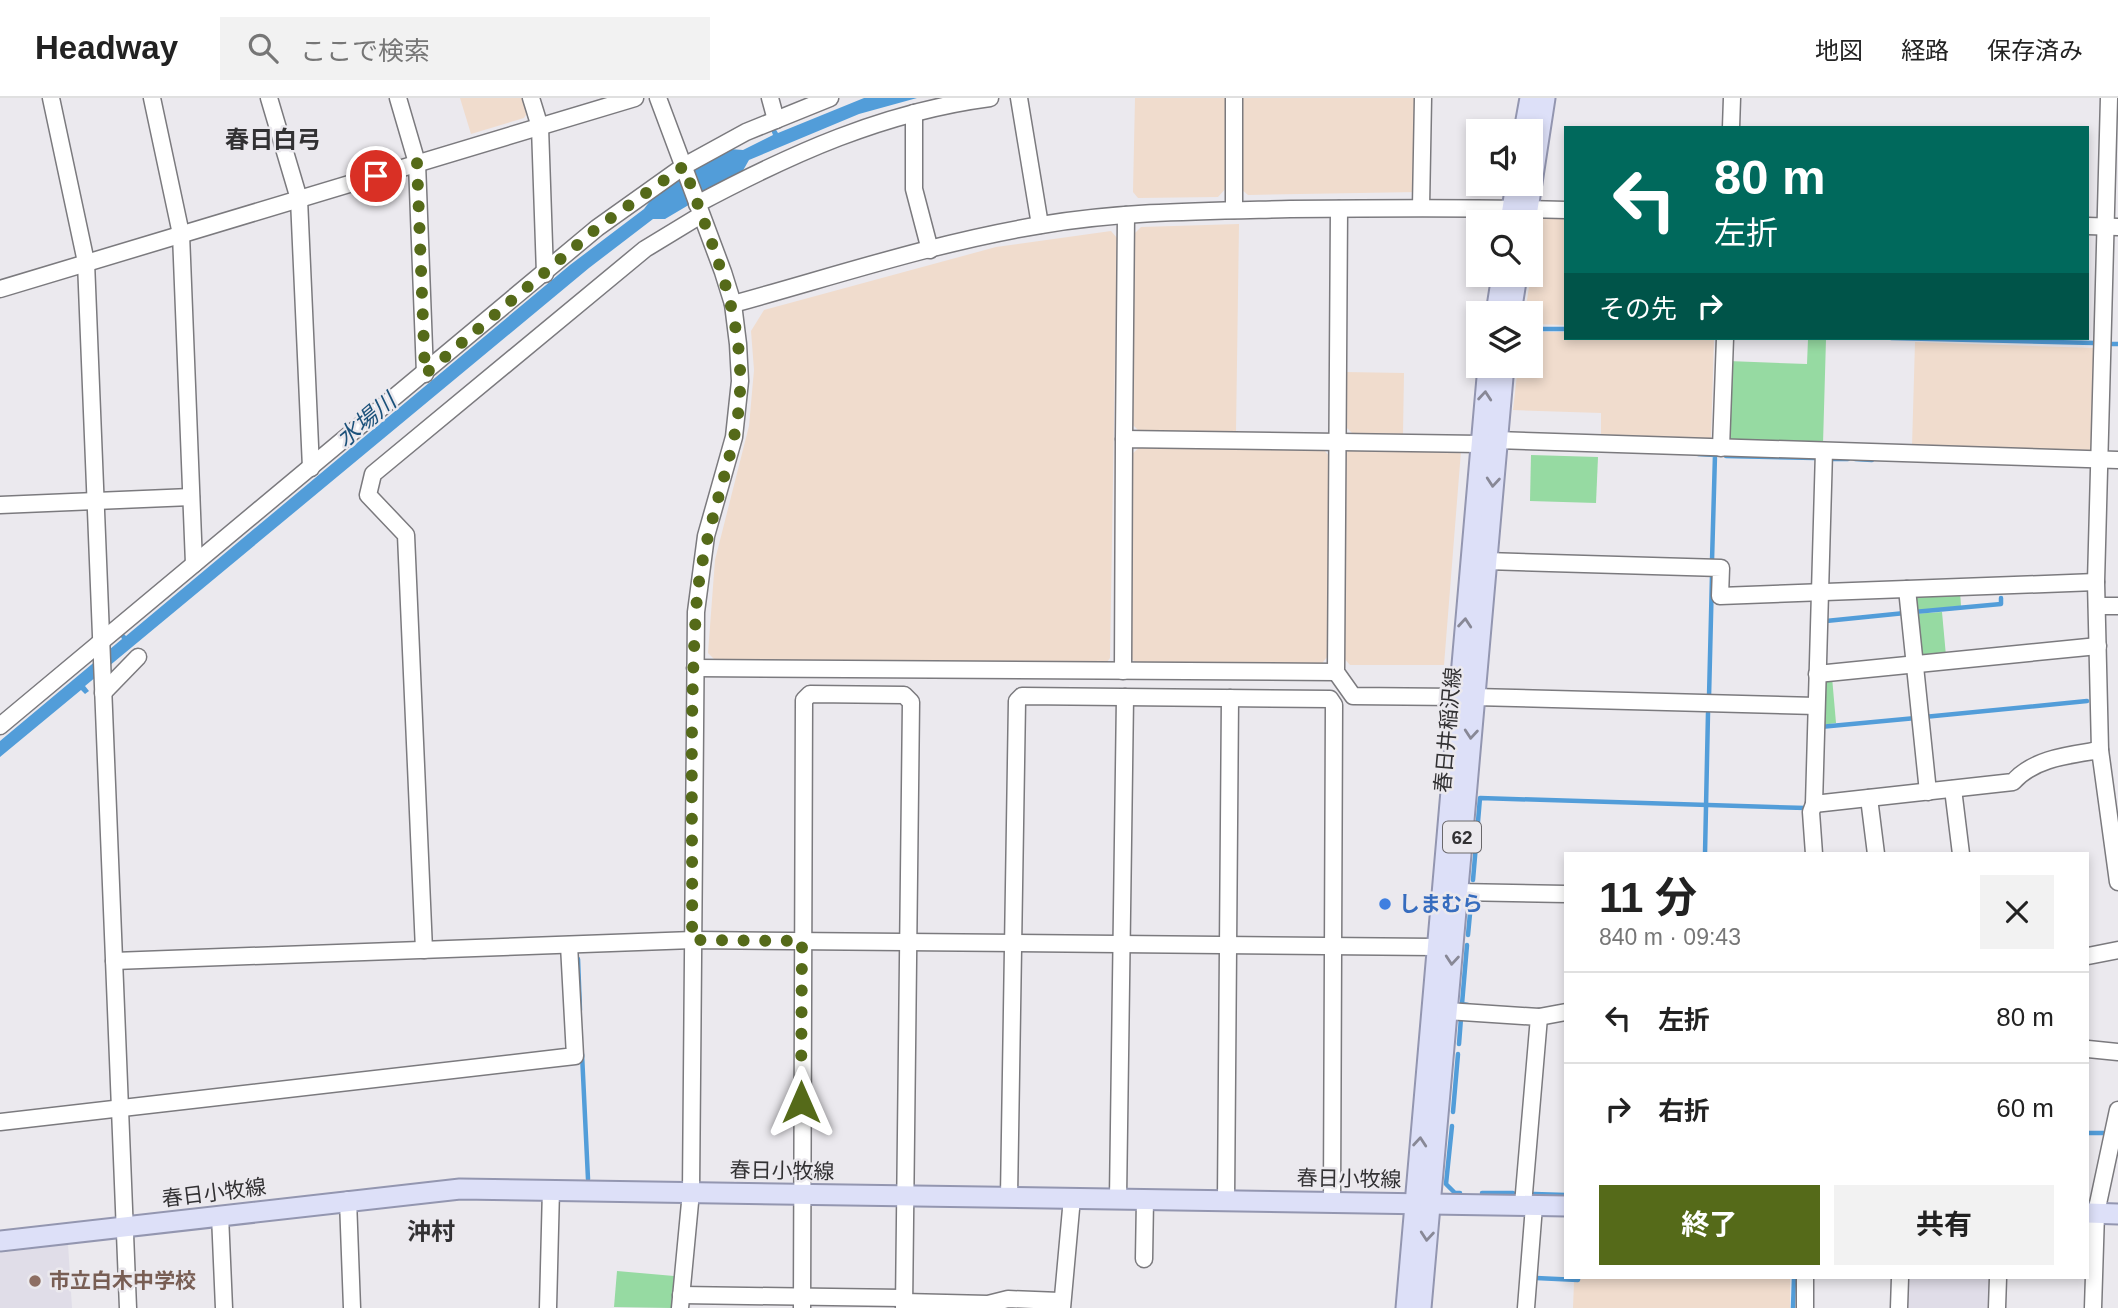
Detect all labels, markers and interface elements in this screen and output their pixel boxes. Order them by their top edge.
search box [220,17,710,80]
text: Headway [35,29,178,66]
icon: search [244,29,282,67]
text: ここで検索 [300,36,430,66]
text: 地図 [1815,37,1863,64]
text: 経路 [1901,37,1949,64]
text: 保存済み [1987,37,2083,64]
map controls [1466,119,1543,378]
button: sound [1466,119,1543,196]
district label: 春日白弓 [225,126,321,153]
pin [346,146,406,206]
text: 80 m [1714,150,1826,204]
icon: left [1599,154,1690,245]
icon: arrive [357,157,395,195]
button: search [1466,210,1543,287]
text: 左折 [1714,215,1778,251]
icon: right [1691,287,1729,325]
text: その先 [1599,294,1677,324]
button: layers [1466,301,1543,378]
water label: 水場川 [331,386,403,452]
one-way arrow [1477,390,1492,401]
one-way arrow [1486,477,1501,488]
one-way arrow [1457,617,1472,628]
street label: 春日井稲沢線 [1431,666,1464,794]
one-way arrow [1464,728,1479,739]
road number: 62 [1443,822,1481,852]
text: 11 分 [1599,874,1697,921]
button: close [1980,875,2054,949]
place label: しまむら [1399,892,1483,915]
marker: しまむら [1377,896,1393,912]
text: 840 m · 09:43 [1599,924,1741,950]
one-way arrow [1444,954,1459,966]
icon: left [1599,999,1637,1037]
text: 80 m [1996,1002,2054,1032]
text: 左折 [1658,1005,1710,1035]
position arrow [764,1065,838,1139]
icon: right [1599,1090,1637,1128]
text: 60 m [1996,1093,2054,1123]
text: 右折 [1658,1096,1710,1126]
one-way arrow [1412,1137,1427,1148]
street label: 春日小牧線 [729,1158,835,1183]
street label: 春日小牧線 [1296,1166,1402,1191]
street label: 春日小牧線 [160,1175,267,1210]
button: 終了 [1599,1185,1820,1265]
button: 共有 [1834,1185,2054,1265]
district label: 沖村 [407,1218,455,1245]
one-way arrow [1420,1230,1435,1241]
place label: 市立白木中学校 [49,1269,196,1292]
marker: 市立白木中学校 [27,1273,43,1289]

